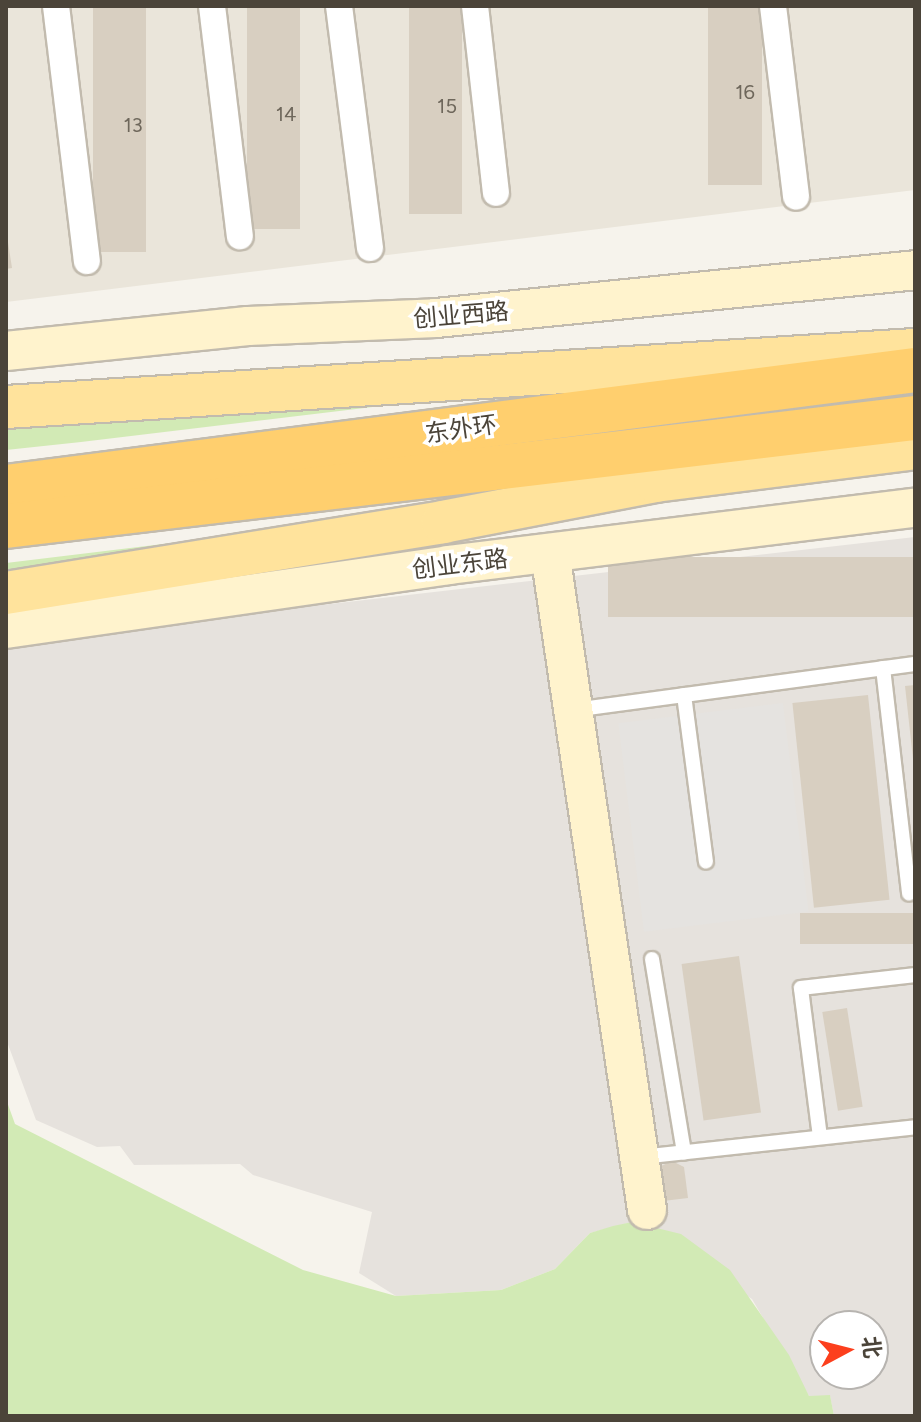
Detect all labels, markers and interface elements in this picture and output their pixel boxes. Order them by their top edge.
house number: 16 [735,80,755,104]
house number: 15 [437,94,457,118]
house number: 14 [276,102,296,126]
house number: 13 [123,113,143,137]
street label: 创业西路 [412,296,510,334]
street label: 东外环 [423,410,499,448]
street label: 创业东路 [411,544,509,584]
north arrow [809,1310,889,1390]
text: 北 [857,1335,886,1360]

